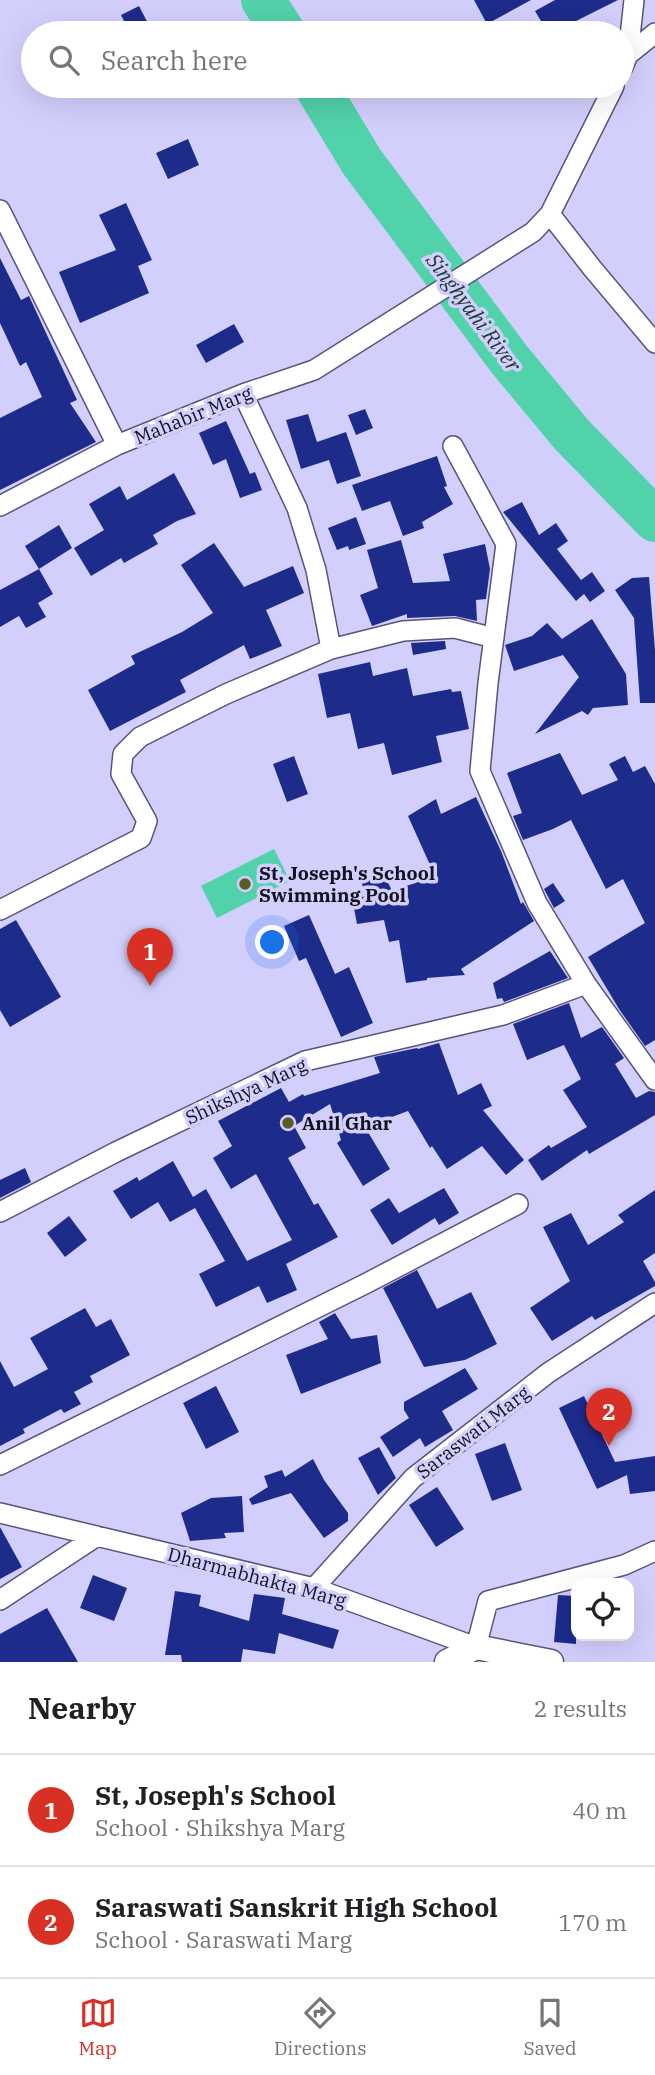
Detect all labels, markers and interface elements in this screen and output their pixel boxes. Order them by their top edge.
search box [21,21,634,98]
icon: search [45,41,83,79]
text: Search here [101,43,247,77]
water label: Singhyahi River [420,246,528,378]
street label: Mahabir Marg [131,380,256,450]
place label: St, Joseph's School Swimming Pool [259,861,435,907]
marker: St, Joseph's School Swimming Pool [237,876,253,892]
your location [255,925,289,959]
pin: 1 [127,928,173,986]
street label: Shikshya Marg [181,1052,311,1130]
place label: Anil Ghar [302,1111,393,1135]
marker: Anil Ghar [280,1115,296,1131]
street label: Saraswati Marg [412,1380,535,1484]
pin: 2 [586,1388,632,1446]
street label: Dharmabhakta Marg [165,1542,350,1613]
map controls [571,1578,634,1641]
button: locate [571,1578,634,1641]
text: Nearby [28,1688,136,1727]
text: 2 results [534,1693,627,1723]
text: St, Joseph's School [95,1778,336,1812]
text: 1 [44,1795,58,1825]
text: 40 m [572,1795,627,1825]
text: School · Shikshya Marg [95,1812,345,1842]
text: Saraswati Sanskrit High School [95,1890,498,1924]
text: 2 [44,1907,58,1937]
text: 170 m [558,1907,627,1937]
text: School · Saraswati Marg [95,1924,352,1954]
tab: Map [78,1994,117,2060]
tab: Directions [274,1994,367,2060]
tab: Saved [523,1994,577,2060]

